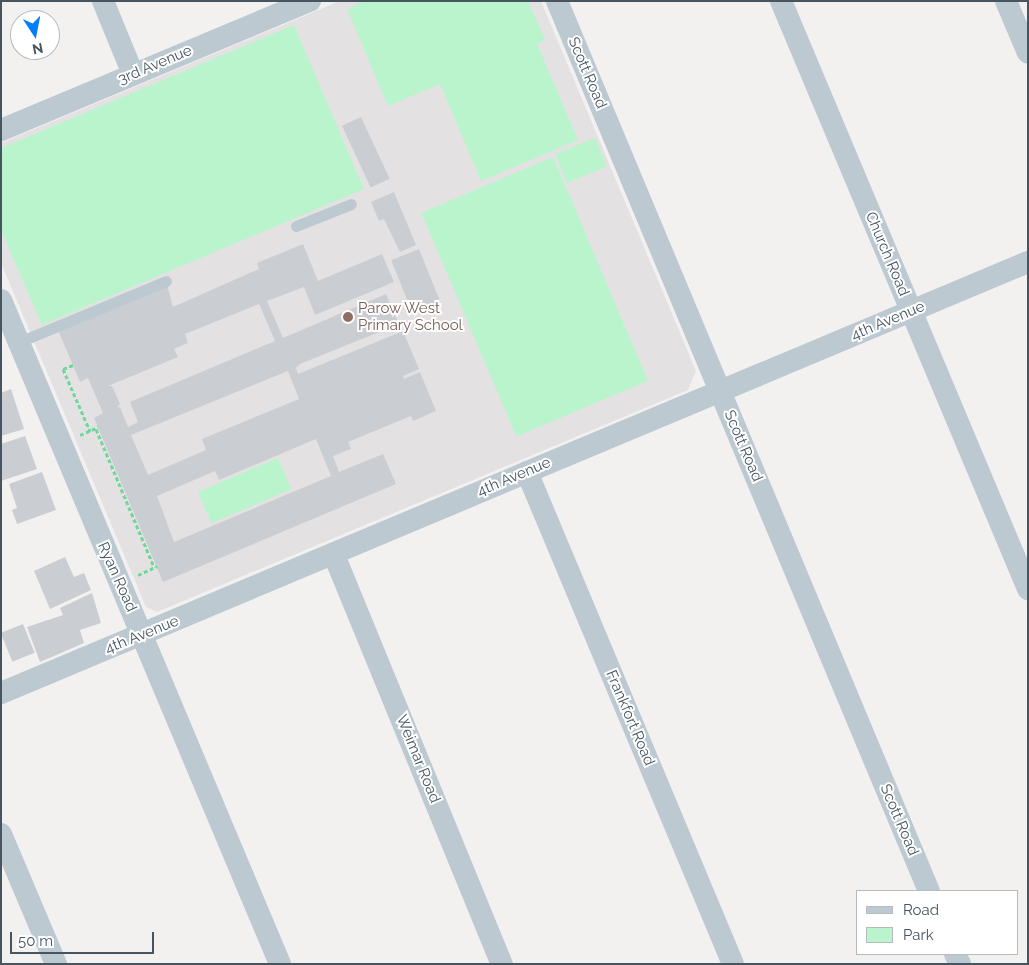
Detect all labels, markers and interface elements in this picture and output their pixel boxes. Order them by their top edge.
north arrow [10,10,60,60]
street label: Scott Road [564,35,610,111]
text: N [31,40,44,58]
street label: 3rd Avenue [115,41,195,89]
street label: Church Road [861,209,913,299]
street label: 4th Avenue [848,297,928,345]
place label: Parow West Primary School [358,299,463,334]
marker: Parow West Primary School [342,311,354,323]
street label: Scott Road [720,408,766,484]
street label: 4th Avenue [474,453,554,501]
street label: Ryan Road [94,539,140,615]
street label: 4th Avenue [102,612,182,658]
street label: Frankfort Road [602,667,658,769]
street label: Weimar Road [392,712,444,806]
street label: Scott Road [876,782,922,858]
legend [856,890,1019,955]
text: Road [903,901,939,919]
scale bar [12,922,156,954]
text: Park [903,926,934,944]
text: 50 m [18,932,53,950]

